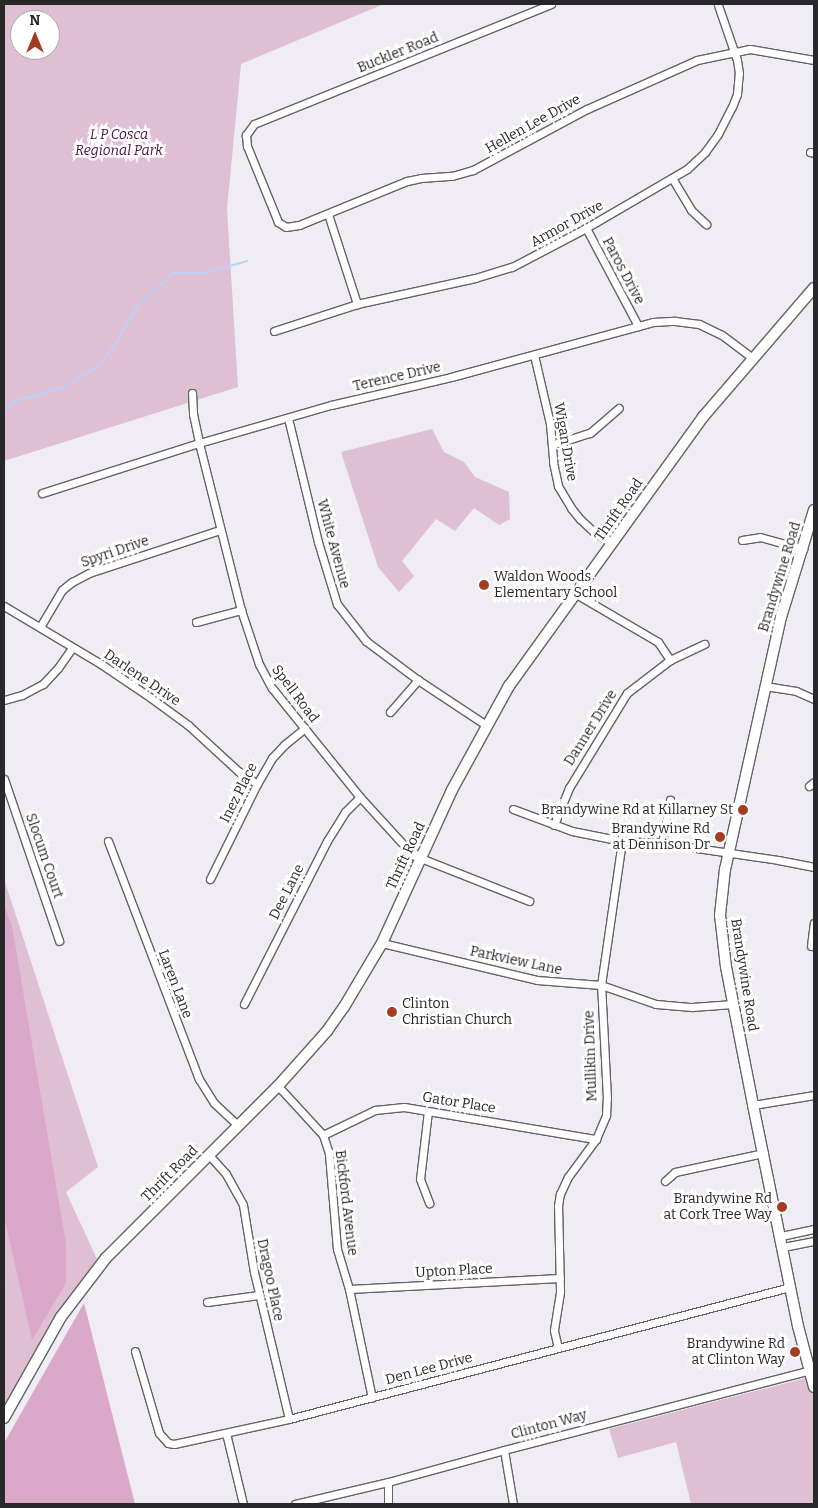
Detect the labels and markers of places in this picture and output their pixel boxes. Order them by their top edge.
place label: Waldon Woods Elementary School [494,569,617,602]
marker: Waldon Woods Elementary School [478,579,490,591]
place label: Brandywine Rd at Killarney St [541,802,733,818]
marker: Brandywine Rd at Killarney St [737,804,749,816]
place label: Brandywine Rd at Dennison Dr [611,821,710,854]
marker: Brandywine Rd at Dennison Dr [714,831,726,843]
place label: Clinton Christian Church [402,996,512,1028]
marker: Clinton Christian Church [386,1006,398,1018]
place label: Brandywine Rd at Cork Tree Way [663,1191,772,1224]
marker: Brandywine Rd at Cork Tree Way [776,1201,788,1213]
place label: Brandywine Rd at Clinton Way [686,1336,785,1368]
marker: Brandywine Rd at Clinton Way [789,1346,801,1358]

